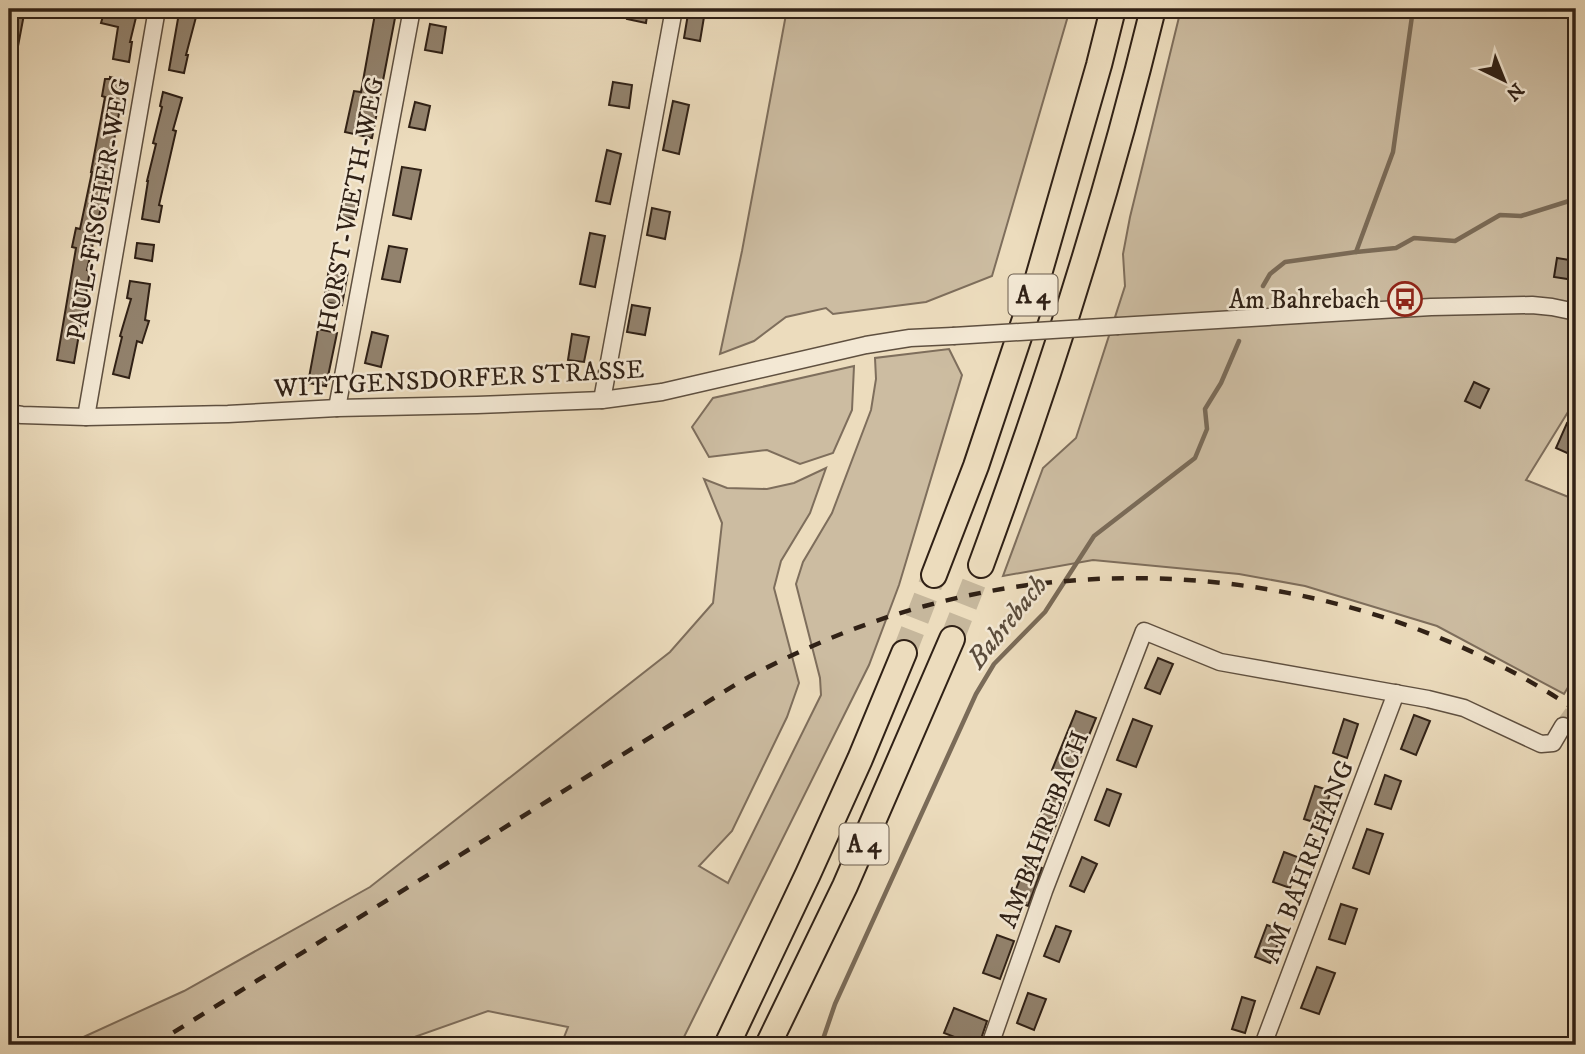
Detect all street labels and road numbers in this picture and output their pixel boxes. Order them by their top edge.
street label: HORST-VIETH-WEG [311,74,392,335]
street label: PAUL-FISCHER-WEG [60,75,139,343]
road number: A 4 [1009,274,1058,316]
street label: WITTGENSDORFER STRASSE [272,353,645,406]
street label: AM BAHREBACH [992,726,1097,933]
street label: AM BAHREHANG [1255,756,1362,967]
road number: A 4 [840,824,888,864]

